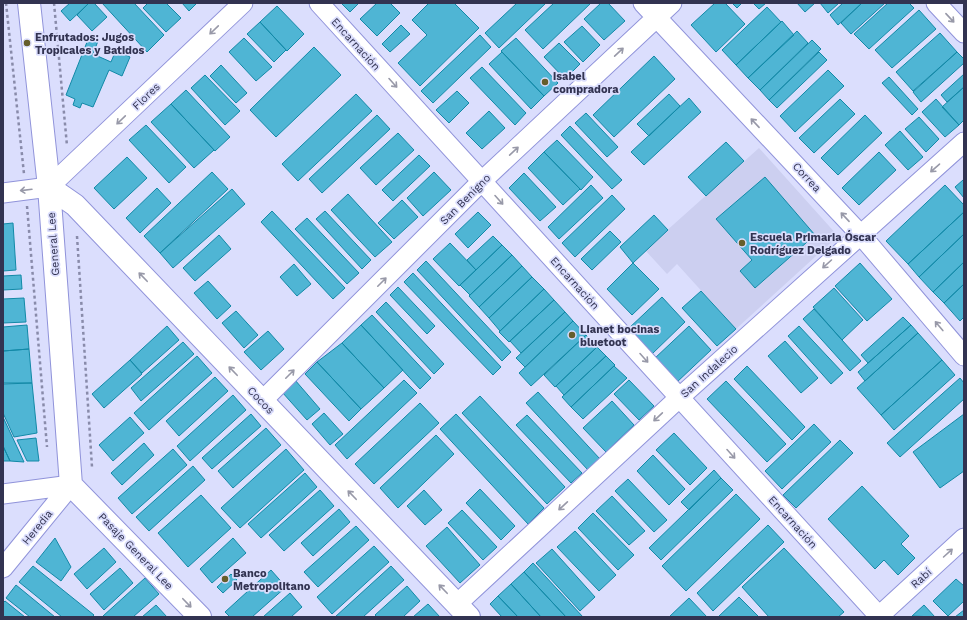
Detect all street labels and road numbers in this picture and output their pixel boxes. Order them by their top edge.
street label: Encarnación [329,15,383,73]
street label: Flores [130,80,163,113]
street label: Correa [790,160,824,195]
street label: San Benigno [437,171,493,227]
street label: General Lee [45,212,62,276]
street label: Encarnación [548,254,602,312]
street label: San Indalecio [678,342,741,400]
street label: Cocos [245,384,277,417]
street label: Encarnación [766,493,820,551]
street label: Heredia [19,507,55,547]
street label: Pasaje General Lee [96,510,176,592]
street label: Rabí [908,566,934,591]

